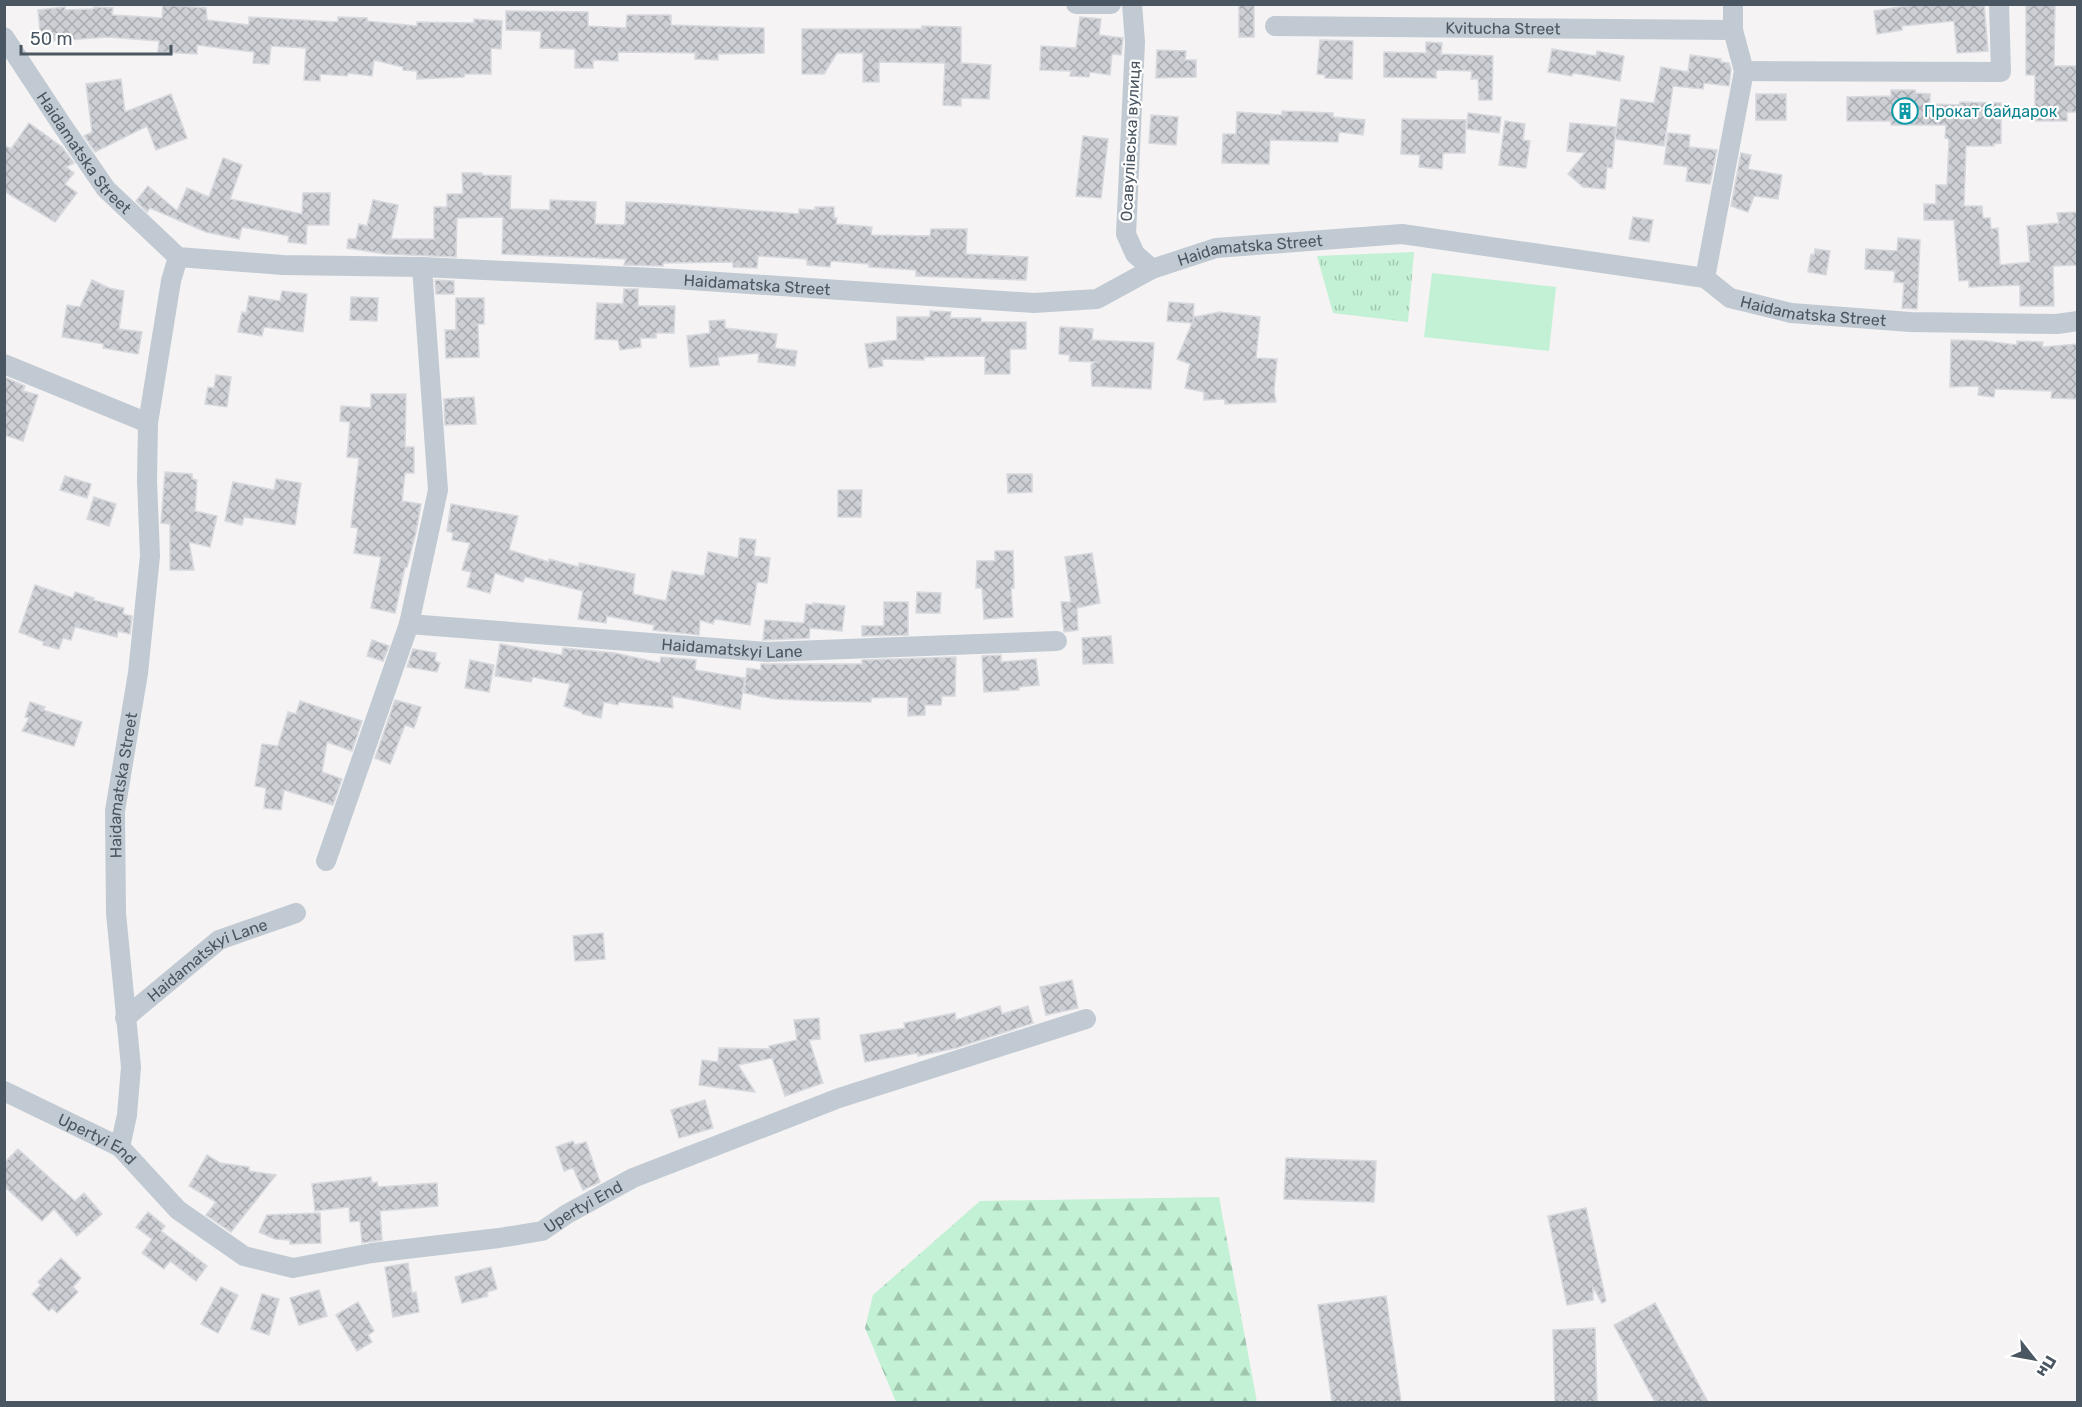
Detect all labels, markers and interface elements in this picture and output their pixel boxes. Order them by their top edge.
scale bar [21,18,171,56]
street label: Kvitucha Street [1445,18,1561,38]
text: 50 m [30,28,73,50]
street label: Осавулівська вулиця [1117,60,1144,222]
street label: Haidamatska Street [33,88,135,218]
building icon: Прокат байдарок [1890,96,1920,126]
place label: Прокат байдарок [1924,102,2058,121]
street label: Haidamatska Street [1175,231,1323,270]
street label: Haidamatska Street [683,271,831,299]
street label: Haidamatska Street [1738,292,1887,330]
street label: Haidamatskyi Lane [661,635,803,662]
street label: Haidamatska Street [105,711,141,858]
street label: Haidamatskyi Lane [143,915,270,1006]
street label: Upertyi End [55,1109,140,1169]
street label: Upertyi End [540,1177,626,1237]
north arrow [2004,1329,2064,1389]
text: Пн [2033,1352,2060,1381]

